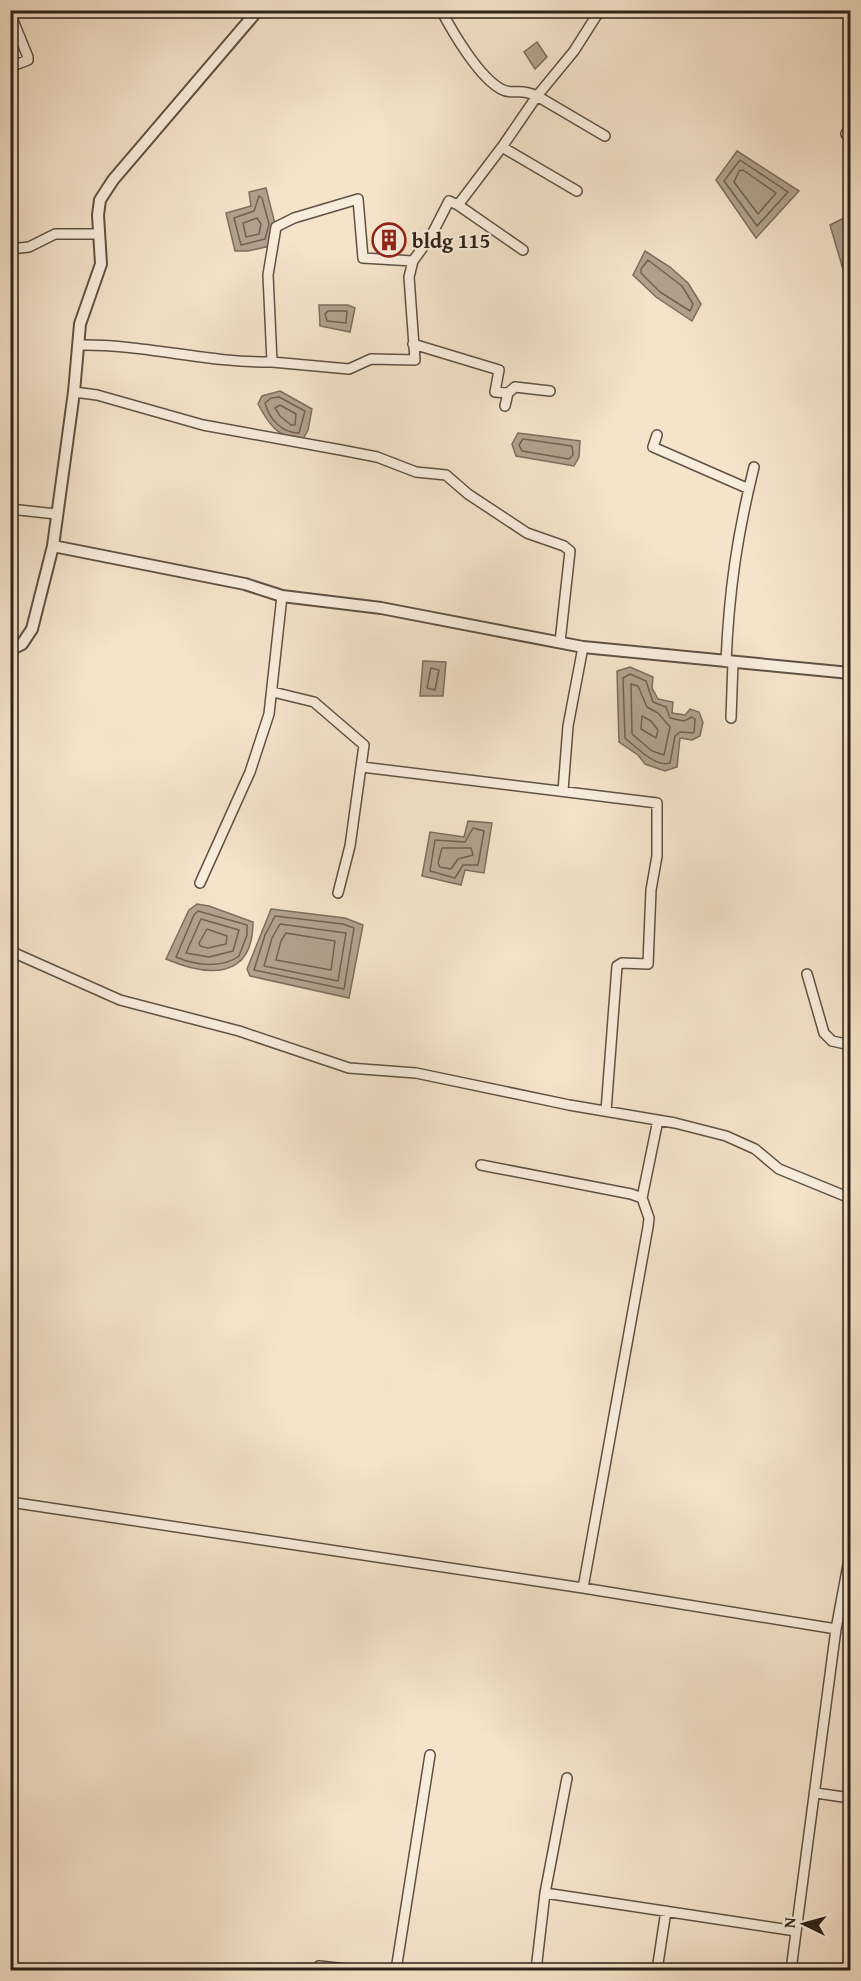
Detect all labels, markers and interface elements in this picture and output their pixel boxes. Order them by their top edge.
building icon: bldg 115 [371,222,407,258]
place label: bldg 115 [412,225,490,256]
north arrow [774,1894,834,1954]
text: N [777,1916,802,1929]

